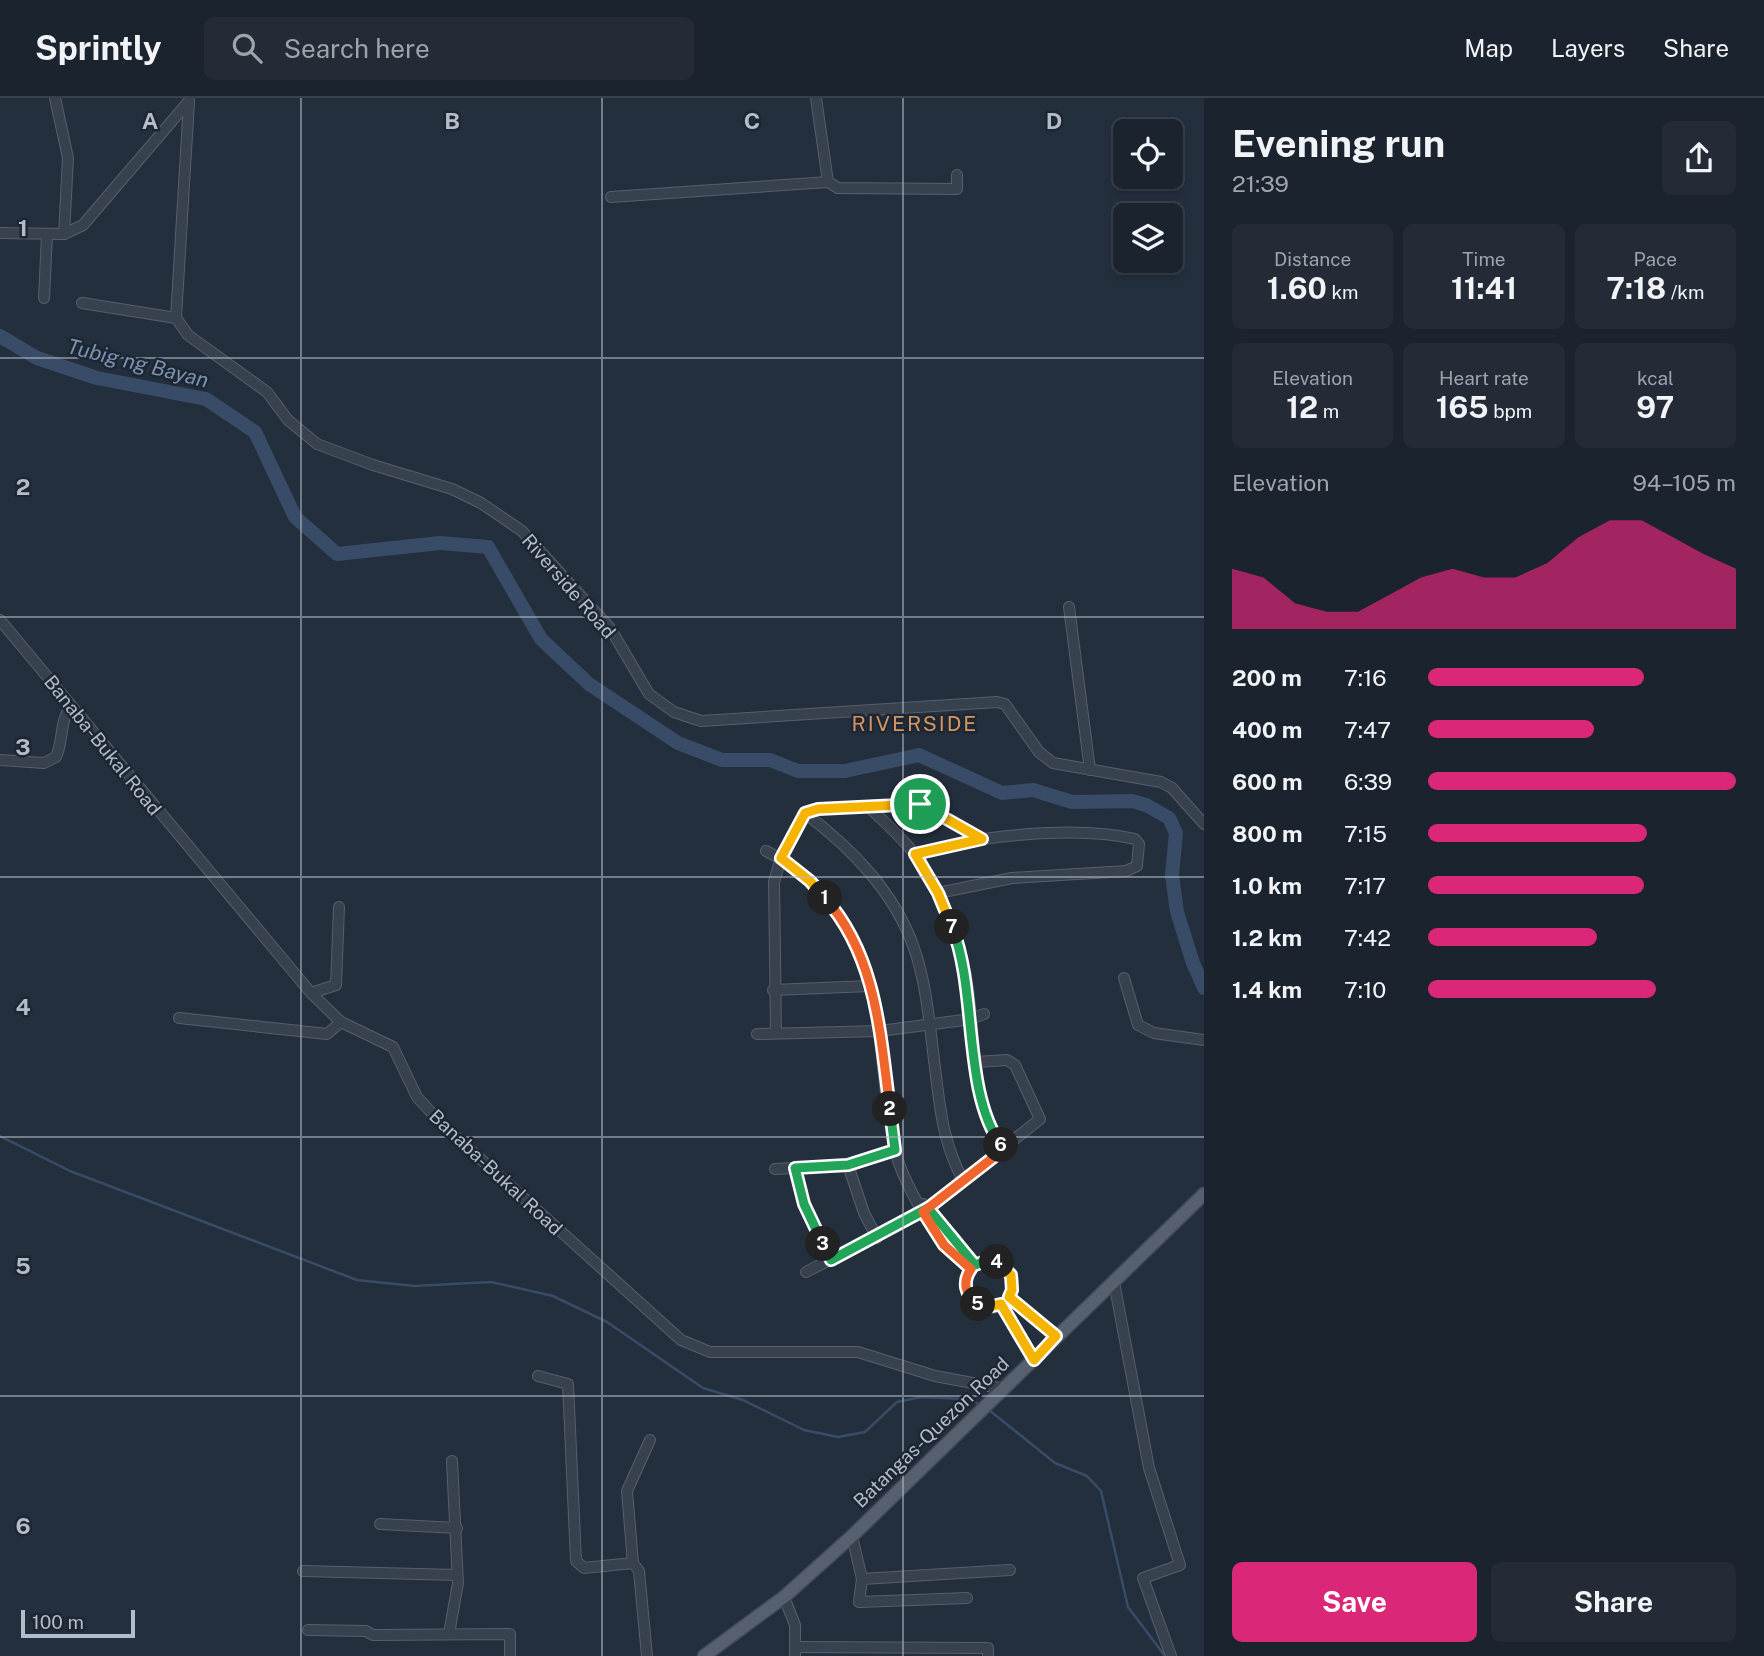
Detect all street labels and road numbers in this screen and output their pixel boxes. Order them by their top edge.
street label: Riverside Road [518,529,620,643]
street label: Banaba-Bukal Road [40,671,166,819]
street label: Banaba-Bukal Road [425,1105,567,1239]
street label: Batangas-Quezon Road [849,1352,1013,1512]

